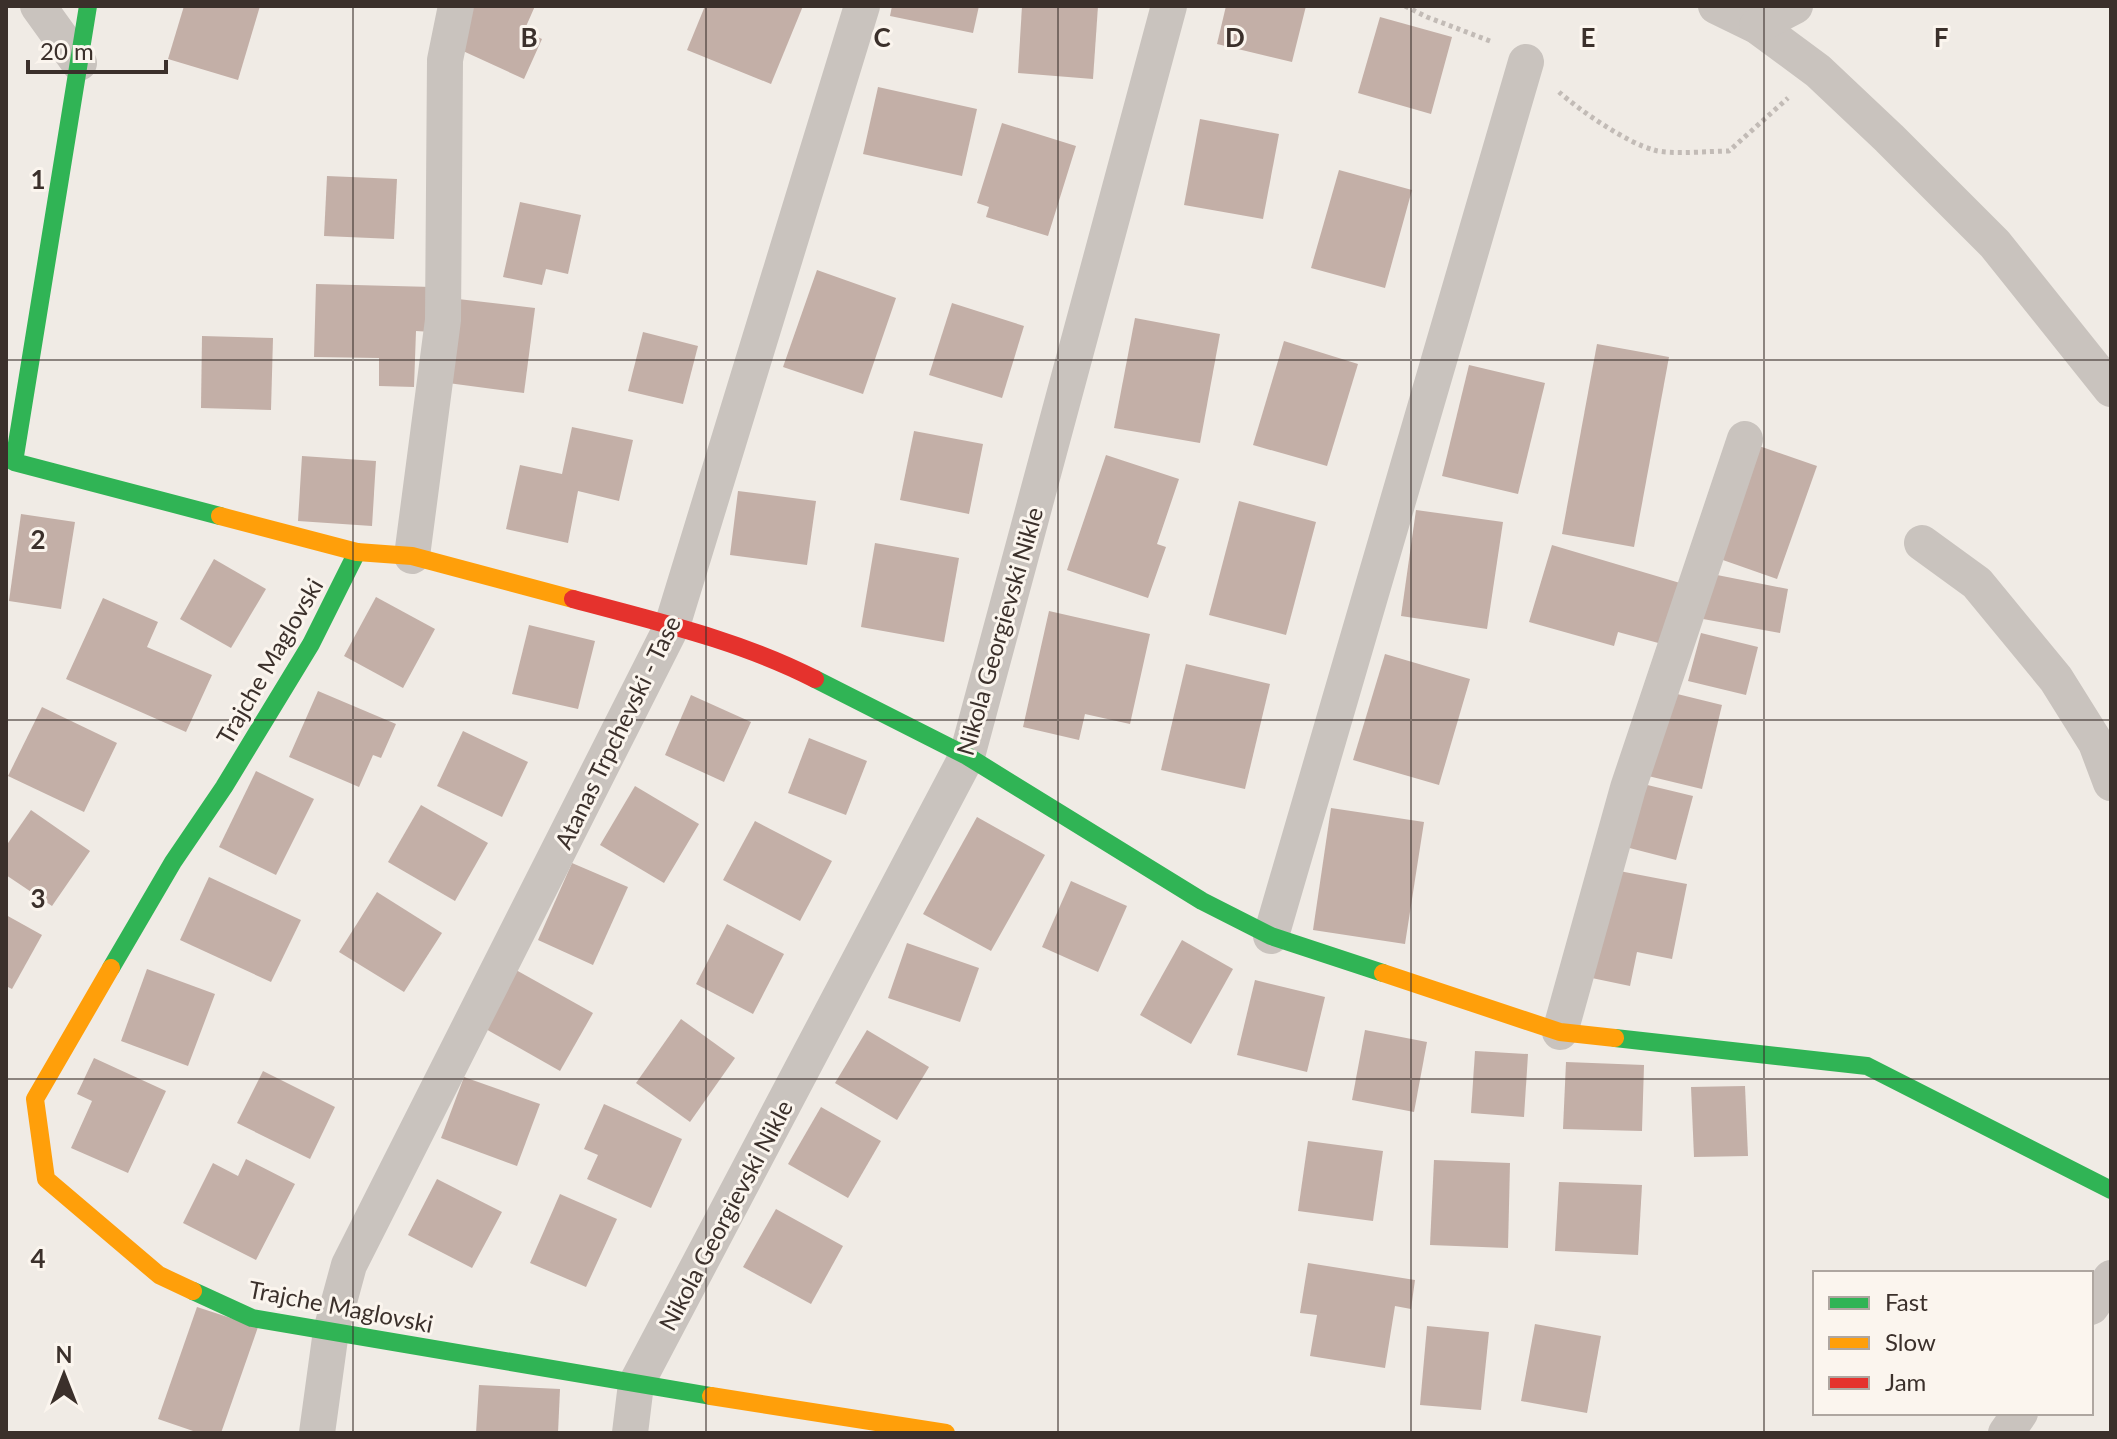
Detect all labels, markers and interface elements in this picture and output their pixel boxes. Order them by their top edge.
text: B [520,21,538,53]
text: C [873,21,891,53]
text: D [1225,21,1245,53]
text: E [1581,21,1595,53]
text: F [1934,21,1948,53]
scale bar [28,24,166,74]
text: 20 m [40,36,94,65]
text: 1 [30,163,46,195]
street label: Nikola Georgievski Nikle [950,504,1048,758]
text: 2 [30,523,46,555]
street label: Trajche Maglovski [210,573,328,749]
street label: Atanas Trpchevski - Tase [548,611,686,853]
text: 3 [30,882,46,914]
street label: Nikola Georgievski Nikle [652,1095,798,1335]
text: 4 [30,1242,46,1274]
legend [1813,1271,2093,1415]
street label: Trajche Maglovski [246,1274,436,1338]
text: Fast [1885,1287,1928,1316]
text: Slow [1885,1327,1936,1356]
north arrow [24,1335,104,1415]
text: N [56,1341,72,1368]
text: Jam [1885,1367,1926,1396]

